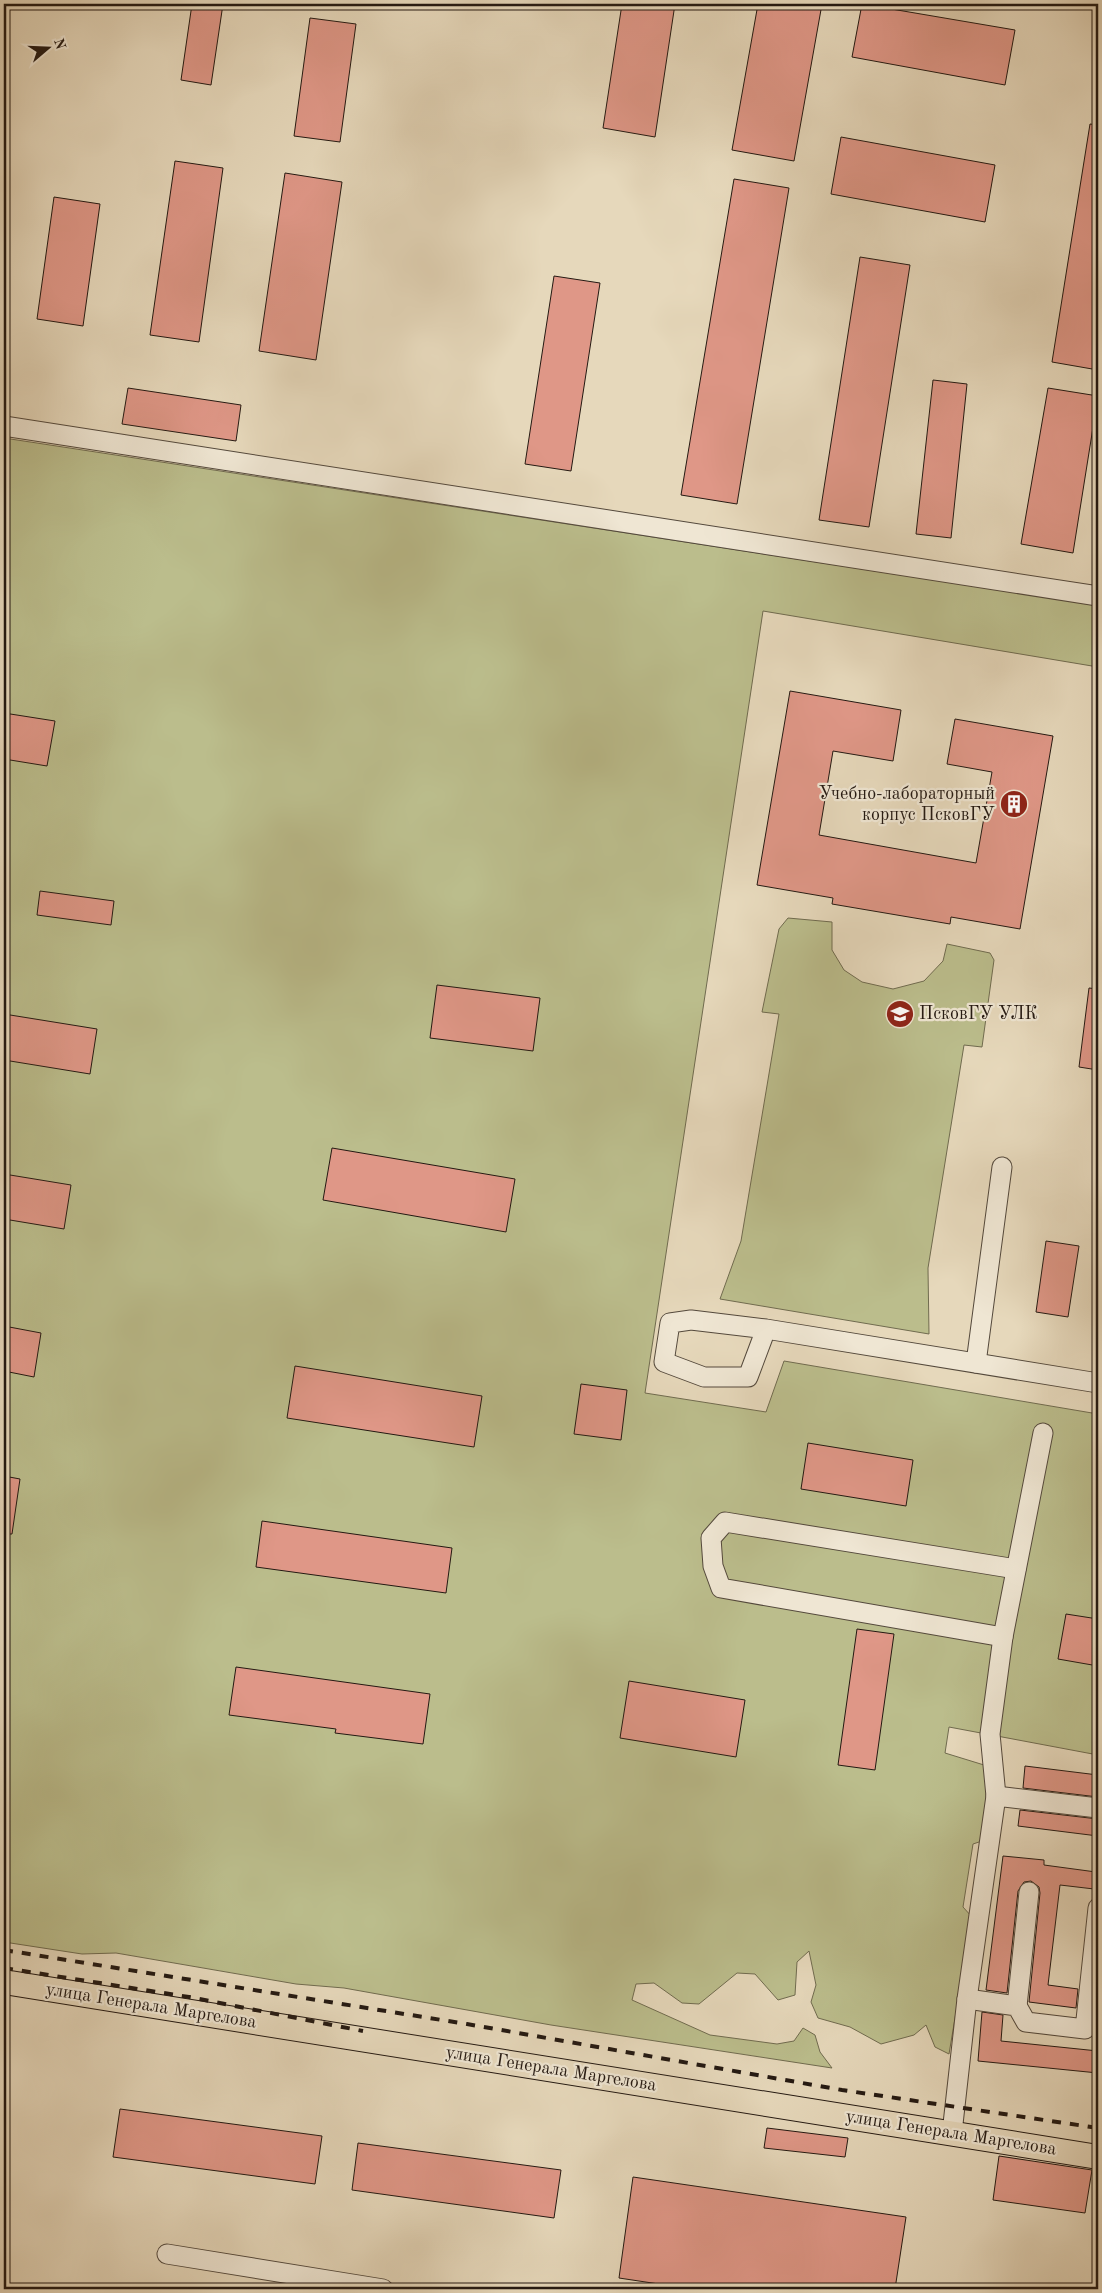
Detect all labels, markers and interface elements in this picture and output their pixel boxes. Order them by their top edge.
north arrow [22,22,72,72]
text: N [51,37,68,52]
place label: Учебно-лабораторный корпус ПсковГУ [819,785,995,824]
building icon: Учебно-лабораторный корпус ПсковГУ [999,789,1029,819]
school or university icon: ПсковГУ УЛК [885,999,915,1029]
place label: ПсковГУ УЛК [919,1005,1038,1023]
street label: улица Генерала Маргелова [44,1980,258,2032]
street label: улица Генерала Маргелова [444,2043,658,2095]
street label: улица Генерала Маргелова [844,2107,1058,2159]

